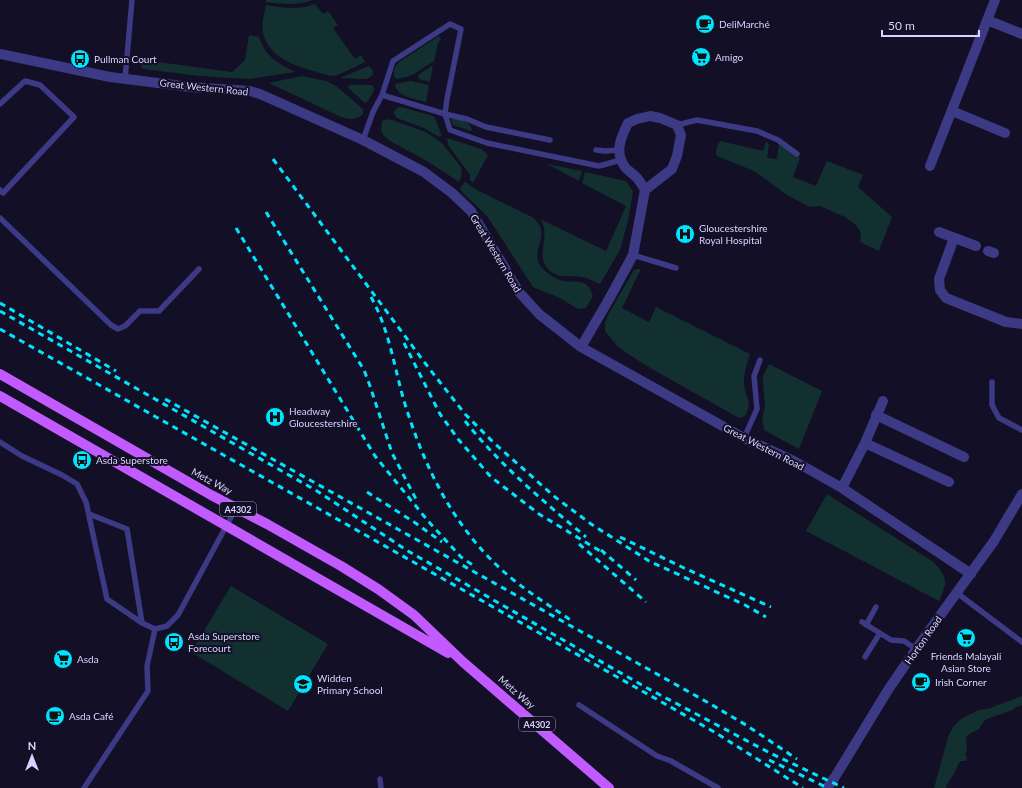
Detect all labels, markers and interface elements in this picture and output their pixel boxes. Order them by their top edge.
scale bar [882,12,979,38]
cafe icon: DeliMarché [694,13,716,35]
place label: DeliMarché [719,18,770,30]
text: 50 m [888,18,915,33]
supermarket icon: Amigo [690,46,712,68]
bus stop icon: Pullman Court [69,48,91,70]
place label: Amigo [715,51,743,63]
place label: Pullman Court [94,53,157,65]
street label: Great Western Road [159,76,249,98]
street label: Great Western Road [468,212,524,294]
place label: Gloucestershire Royal Hospital [699,222,768,246]
hospital icon: Gloucestershire Royal Hospital [674,223,696,245]
place label: Headway Gloucestershire [289,405,358,429]
hospital icon: Headway Gloucestershire [264,406,286,428]
street label: Great Western Road [722,421,806,473]
bus stop icon: Asda Superstore [71,449,93,471]
place label: Asda Superstore [96,454,168,466]
street label: Metz Way [189,465,235,497]
road number: A4302 [220,502,256,516]
street label: Horton Road [902,613,944,667]
supermarket icon: Friends Malayali Asian Store [955,627,977,649]
place label: Asda Superstore Forecourt [188,630,260,654]
bus stop icon: Asda Superstore Forecourt [163,631,185,653]
supermarket icon: Asda [52,648,74,670]
place label: Friends Malayali Asian Store [931,650,1001,674]
place label: Asda [77,653,99,665]
cafe icon: Irish Corner [910,671,932,693]
place label: Widden Primary School [317,672,383,696]
school or university icon: Widden Primary School [292,673,314,695]
street label: Metz Way [496,673,538,712]
place label: Irish Corner [935,676,987,688]
cafe icon: Asda Café [44,705,66,727]
place label: Asda Café [69,710,113,722]
road number: A4302 [519,717,555,731]
north arrow [12,736,52,776]
text: N [28,739,36,752]

